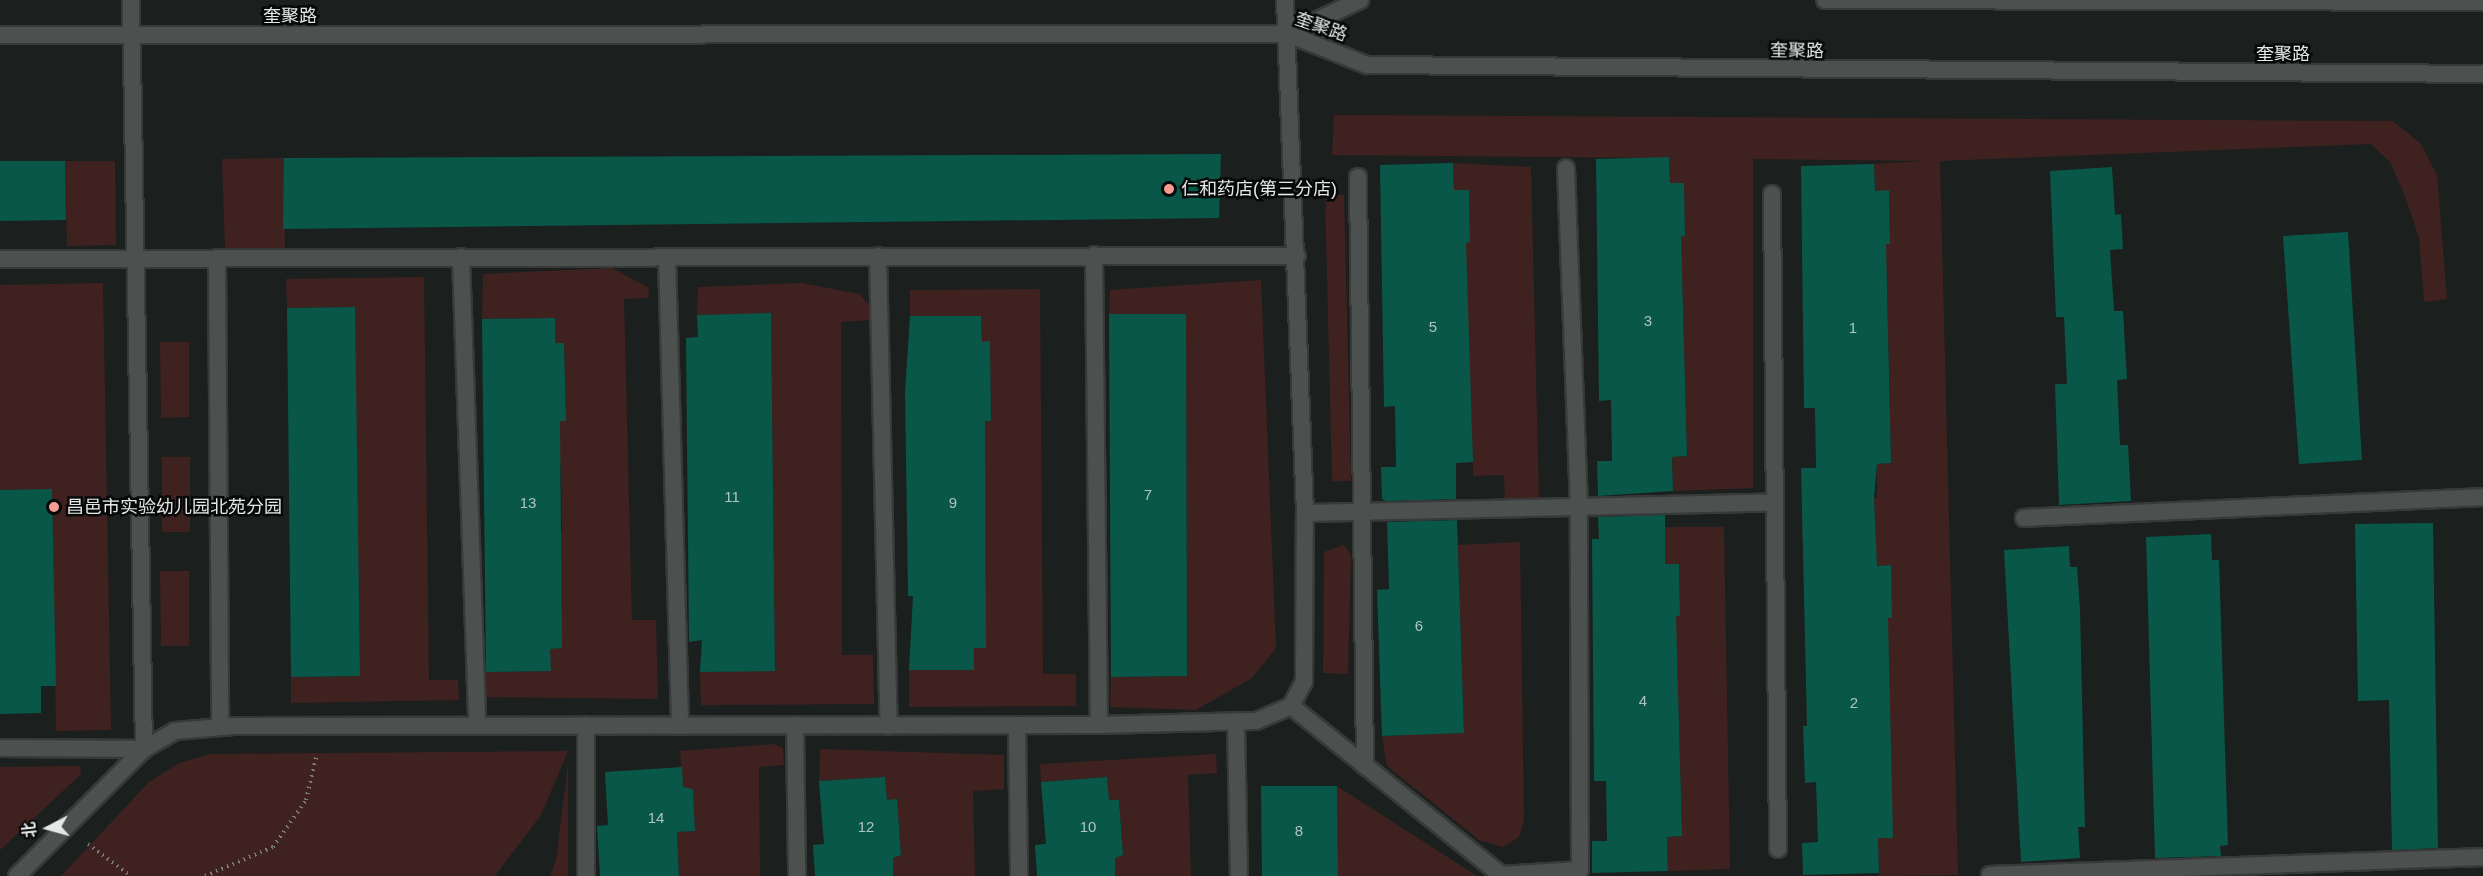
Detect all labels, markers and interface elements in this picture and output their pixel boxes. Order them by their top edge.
street label: 奎聚路 [263,5,317,27]
street label: 奎聚路 [1292,8,1350,46]
street label: 奎聚路 [1770,40,1824,62]
street label: 奎聚路 [2256,43,2310,65]
place label: 仁和药店(第三分店) [1181,178,1337,200]
marker: 仁和药店(第三分店) [1162,182,1176,196]
house number: 3 [1644,312,1652,330]
house number: 5 [1429,318,1437,336]
house number: 1 [1849,319,1857,337]
house number: 7 [1144,486,1152,504]
house number: 11 [724,488,740,506]
house number: 13 [520,494,536,512]
house number: 9 [949,494,957,512]
place label: 昌邑市实验幼儿园北苑分园 [66,496,282,518]
marker: 昌邑市实验幼儿园北苑分园 [47,500,61,514]
house number: 6 [1415,617,1423,635]
house number: 4 [1639,692,1647,710]
house number: 2 [1850,694,1858,712]
north arrow [18,798,78,858]
house number: 14 [648,809,664,827]
house number: 12 [858,818,874,836]
house number: 10 [1080,818,1096,836]
text: 北 [20,821,39,839]
house number: 8 [1295,822,1303,840]

